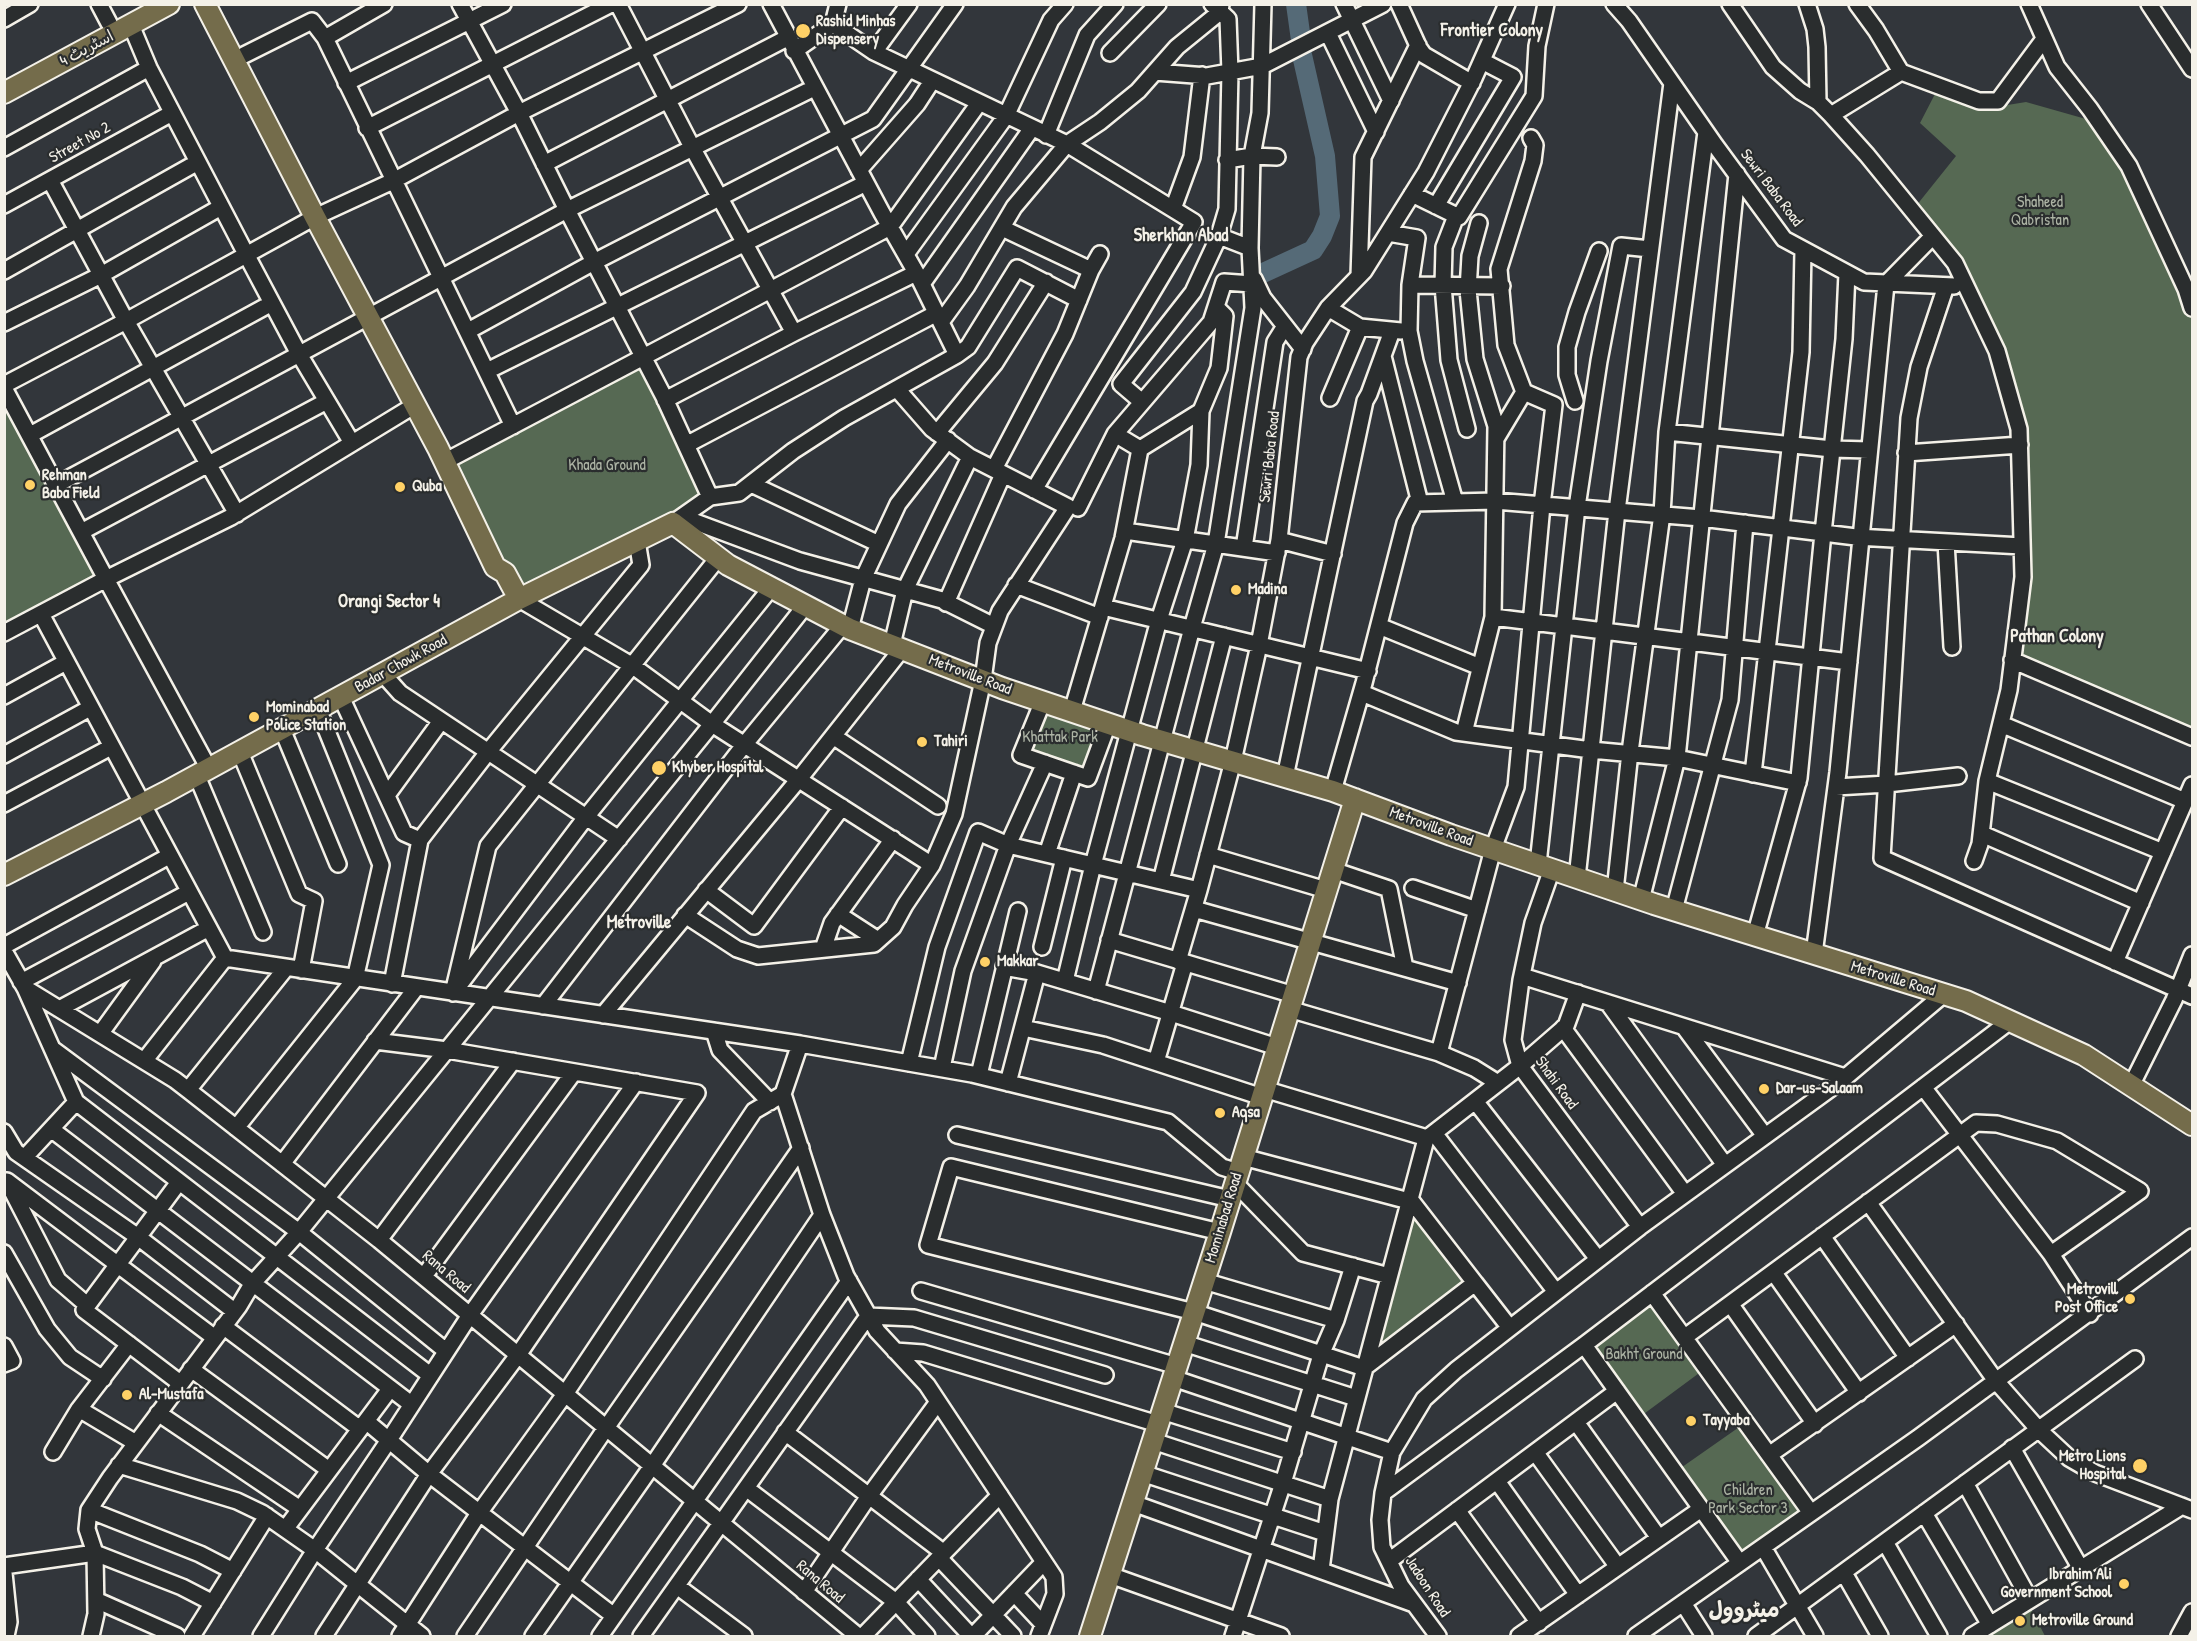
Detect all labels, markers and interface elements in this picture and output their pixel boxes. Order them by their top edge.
place label: Rashid Minhas Dispensery [816,12,895,50]
district label: Frontier Colony [1441,20,1543,42]
marker: Rashid Minhas Dispensery [794,22,812,40]
street label: اسٹریٹ 4 [57,27,117,71]
street label: Street No 2 [46,118,114,168]
street label: Sewri Baba Road [1736,146,1806,230]
park label: Shaheed Qabristan [2011,193,2069,231]
district label: Sherkhan Abad [1134,225,1228,247]
street label: Sewri Baba Road [1256,410,1284,504]
park label: Khada Ground [568,456,646,476]
place label: Rehman Baba Field [42,466,99,504]
place label: Quba [412,477,442,497]
marker: Rehman Baba Field [23,478,37,492]
marker: Quba [393,480,407,494]
place label: Madina [1248,580,1287,600]
marker: Madina [1229,583,1243,597]
district label: Orangi Sector 4 [338,591,440,613]
district label: Pathan Colony [2010,626,2104,648]
street label: Badar Chowk Road [351,631,451,697]
street label: Metroville Road [926,650,1014,700]
place label: Mominabad Police Station [266,698,346,736]
marker: Mominabad Police Station [247,710,261,724]
park label: Khattak Park [1022,728,1098,748]
place label: Tahiri [934,732,968,752]
marker: Tahiri [915,735,929,749]
place label: Khyber Hospital [672,758,763,778]
marker: Khyber Hospital [650,759,668,777]
street label: Metroville Road [1387,803,1475,851]
district label: Metroville [607,912,671,934]
place label: Makkar [997,952,1039,972]
marker: Makkar [978,955,992,969]
street label: Metroville Road [1849,957,1937,1001]
street label: Shahi Road [1530,1053,1582,1113]
place label: Dar-us-Salaam [1776,1079,1863,1099]
marker: Dar-us-Salaam [1757,1082,1771,1096]
place label: Aqsa [1232,1103,1260,1123]
marker: Aqsa [1213,1106,1227,1120]
street label: Mominabad Road [1201,1171,1247,1265]
street label: Rana Road [418,1246,474,1298]
place label: Metrovill Post Office [2055,1280,2118,1318]
marker: Metrovill Post Office [2123,1292,2137,1306]
park label: Bakht Ground [1605,1345,1683,1365]
place label: Al-Mustafa [139,1385,203,1405]
marker: Al-Mustafa [120,1388,134,1402]
place label: Tayyaba [1703,1411,1749,1431]
marker: Tayyaba [1684,1414,1698,1428]
place label: Metro Lions Hospital [2059,1447,2126,1485]
marker: Metro Lions Hospital [2131,1457,2149,1475]
park label: Children Park Sector 3 [1708,1481,1788,1519]
street label: Jadoon Road [1400,1553,1454,1621]
street label: Rana Road [792,1556,848,1608]
place label: Ibrahim Ali Government School [2001,1565,2112,1603]
marker: Ibrahim Ali Government School [2117,1577,2131,1591]
district label: میٹروول [1708,1598,1780,1624]
place label: Metroville Ground [2032,1611,2133,1631]
marker: Metroville Ground [2013,1614,2027,1628]

